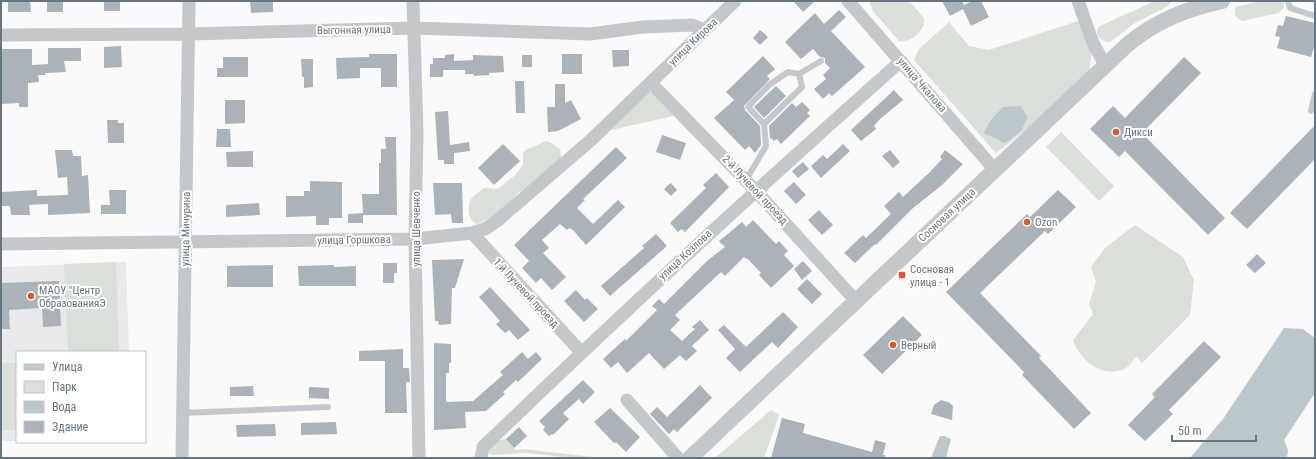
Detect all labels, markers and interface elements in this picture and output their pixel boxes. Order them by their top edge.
street label: улица Кирова [666,16,720,68]
street label: Выгонная улица [317,23,391,37]
street label: улица Чкалова [895,55,949,115]
place label: Дикси [1124,126,1153,139]
marker: Дикси [1111,127,1121,137]
street label: 2-й Лучевой проезд [720,153,790,227]
street label: Сосновая улица [916,185,978,245]
street label: улица Мичурина [179,191,193,267]
street label: улица Шевченко [410,191,423,267]
place label: Ozon [1035,216,1057,229]
marker: Ozon [1022,217,1032,227]
street label: улица Козлова [656,227,714,283]
street label: улица Горшкова [317,233,391,247]
street label: 1-й Лучевой проезд [491,256,561,330]
place label: Сосновая улица - 1 [910,263,954,289]
marker: Сосновая улица - 1 [897,270,907,280]
place label: МАОУ "Центр ОбразованияЭ [39,284,106,310]
marker: МАОУ "Центр ОбразованияЭ [26,291,36,301]
place label: Верный [901,339,936,352]
marker: Верный [888,340,898,350]
legend [16,351,146,443]
text: Улица [52,360,83,374]
text: Парк [52,380,77,394]
text: Вода [52,400,77,414]
scale bar [1172,417,1256,443]
text: Здание [52,420,89,434]
text: 50 m [1178,424,1202,438]

